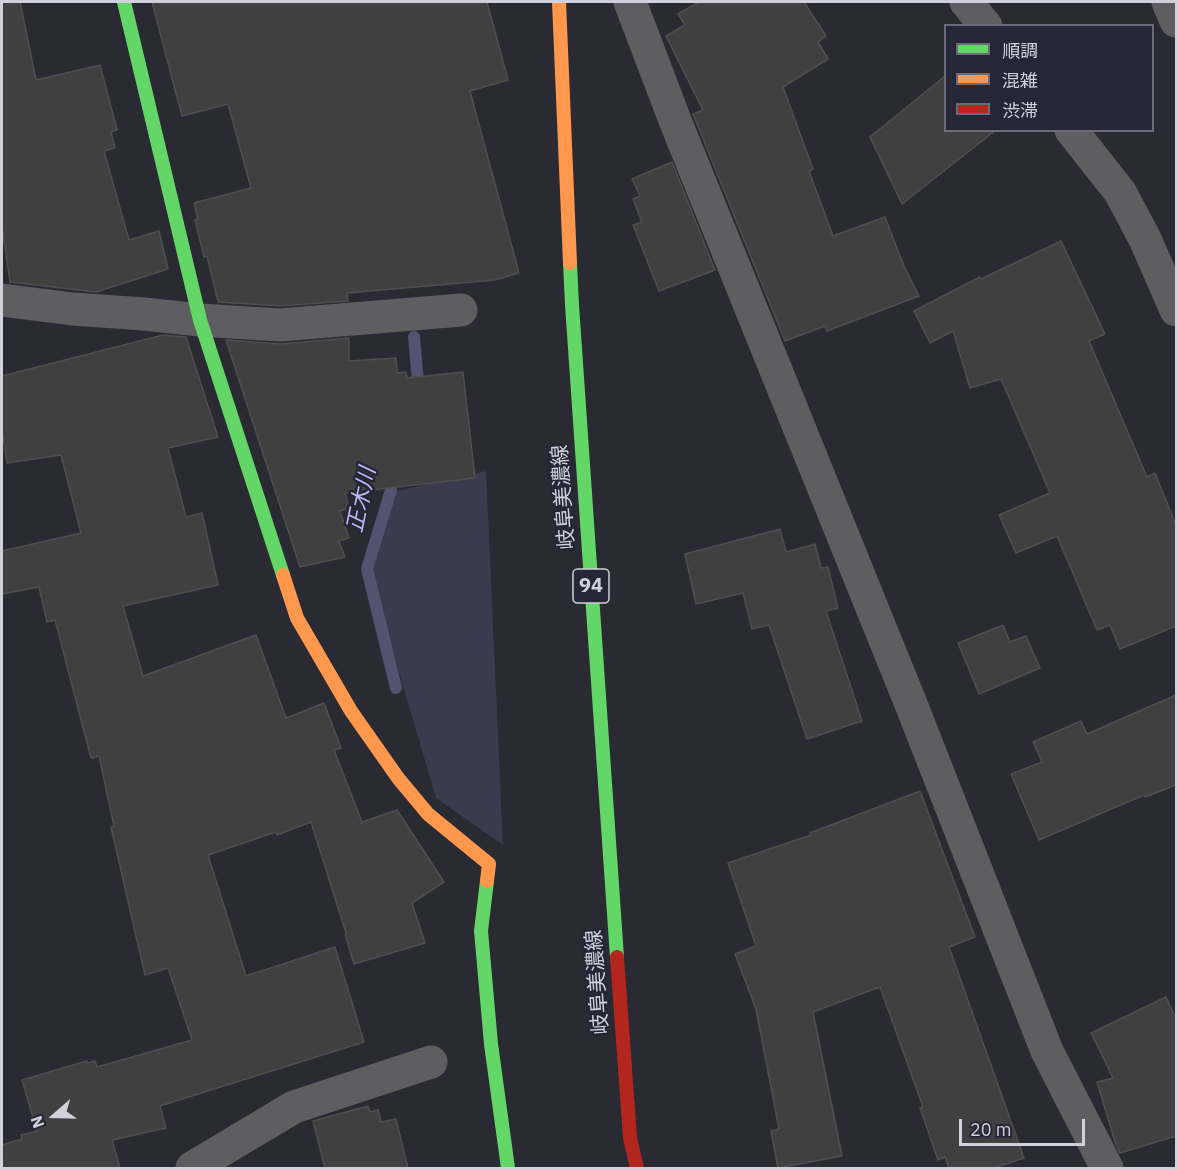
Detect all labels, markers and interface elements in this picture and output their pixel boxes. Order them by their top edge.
legend [944,24,1154,132]
text: 順調 [1002,39,1038,62]
text: 混雑 [1002,69,1038,92]
text: 渋滞 [1002,99,1038,122]
street label: 岐阜美濃線 [548,444,580,550]
water label: 正木川 [342,465,382,535]
road number: 94 [573,569,609,603]
street label: 岐阜美濃線 [582,929,614,1035]
north arrow [24,1086,84,1146]
scale bar [962,1107,1088,1145]
text: N [26,1113,48,1131]
text: 20 m [970,1118,1012,1141]

